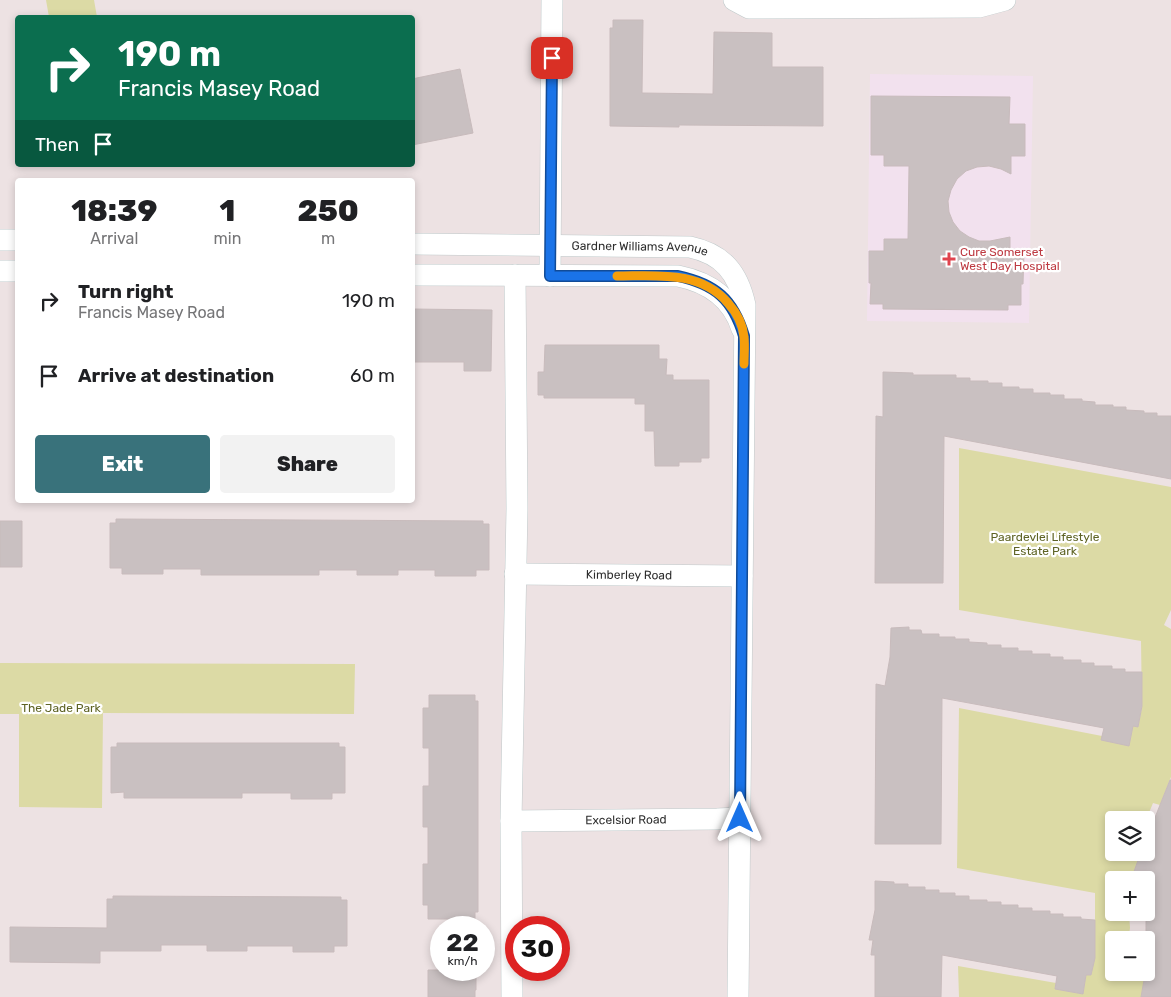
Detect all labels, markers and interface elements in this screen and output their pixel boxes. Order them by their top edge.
text: 190 m [118,33,221,75]
icon: right [35,35,100,100]
pin [531,37,573,79]
icon: arrive [538,44,566,72]
text: Francis Masey Road [118,75,320,102]
icon: arrive [89,130,117,158]
text: Then [35,133,79,156]
text: 18:39 [71,193,157,229]
text: 1 [220,193,235,229]
text: 250 [298,193,359,229]
text: Arrival [90,229,138,248]
text: min [214,229,241,248]
text: m [321,229,335,248]
street label: Gardner Williams Avenue [571,239,710,259]
place label: Cure Somerset West Day Hospital [960,245,1060,273]
marker: Cure Somerset West Day Hospital [942,252,956,266]
text: Turn right [78,280,173,303]
icon: right [35,287,63,315]
text: 190 m [342,289,395,312]
text: Francis Masey Road [78,303,225,322]
icon: arrive [35,362,63,390]
text: Arrive at destination [78,364,274,387]
text: 60 m [350,364,395,387]
button: Exit [35,435,210,493]
button: Share [220,435,395,493]
park label: Paardevlei Lifestyle Estate Park [991,530,1100,558]
street label: Kimberley Road [586,568,672,582]
park label: The Jade Park [21,701,102,715]
position arrow [713,791,765,843]
map controls [1105,811,1155,981]
button: layers [1105,811,1155,861]
street label: Excelsior Road [585,812,667,827]
button: + [1105,871,1155,921]
speed limit sign: 30 [505,916,570,981]
text: 22 [446,928,479,957]
button: − [1105,931,1155,981]
text: km/h [448,954,477,968]

